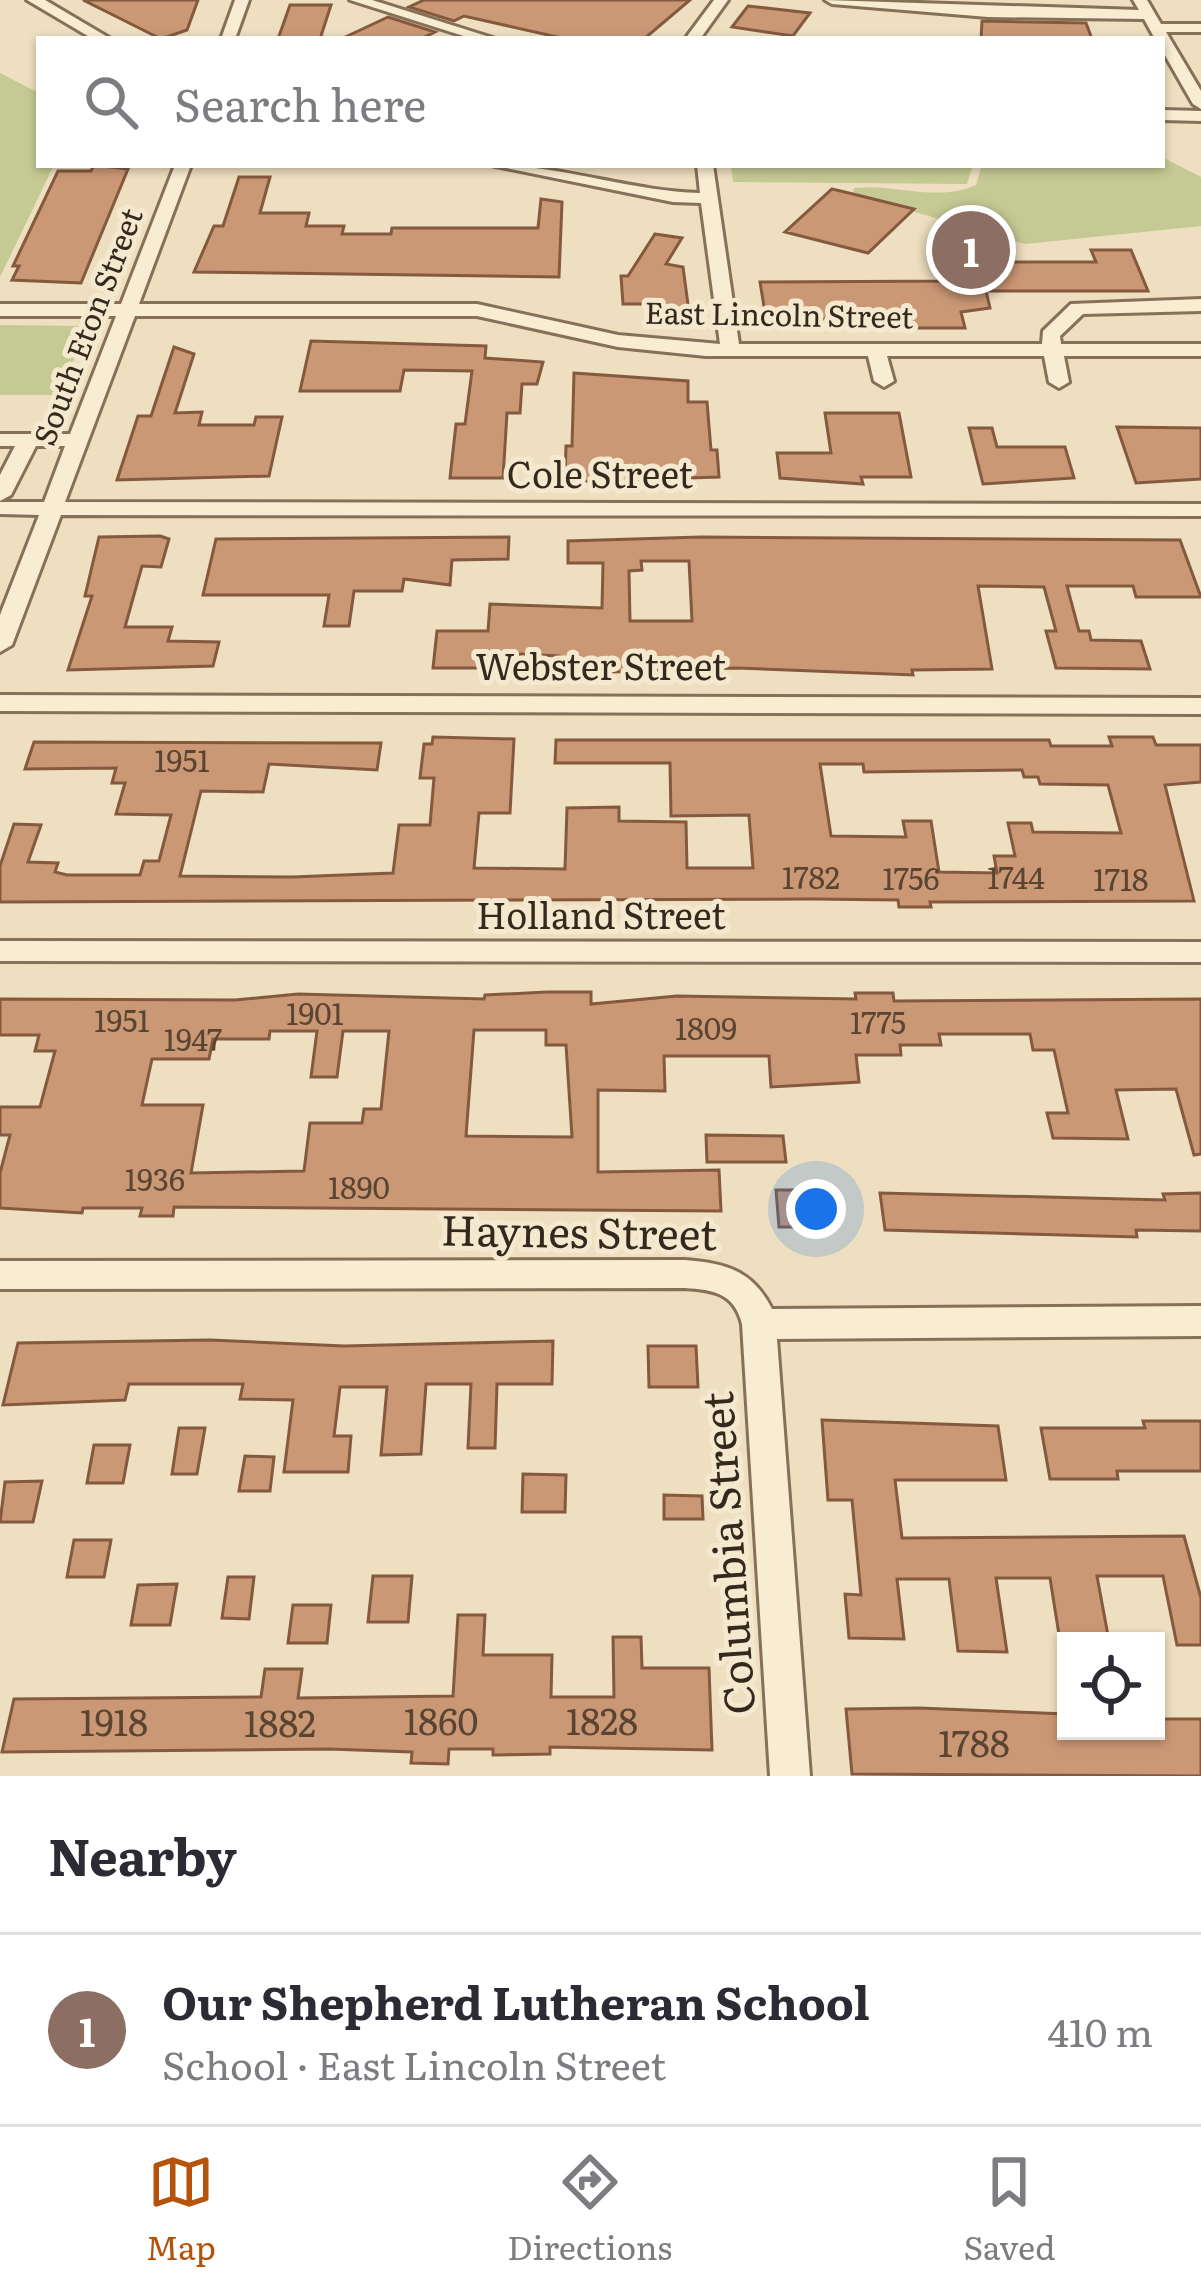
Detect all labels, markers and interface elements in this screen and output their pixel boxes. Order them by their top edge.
search box [36,36,1165,168]
icon: search [78,69,144,135]
text: Search here [174,69,426,136]
street label: South Eton Street [21,201,152,451]
pin: 1 [932,205,1010,295]
street label: East Lincoln Street [644,289,914,337]
street label: Cole Street [507,446,694,499]
street label: Webster Street [476,638,727,691]
house number: 1951 [154,737,210,781]
house number: 1782 [782,854,840,898]
house number: 1744 [987,854,1045,898]
house number: 1756 [882,855,940,899]
house number: 1718 [1093,856,1149,900]
street label: Holland Street [476,887,726,940]
house number: 1901 [286,990,344,1034]
house number: 1951 [94,997,150,1041]
house number: 1775 [850,999,906,1043]
house number: 1809 [675,1005,737,1049]
house number: 1947 [164,1016,222,1060]
house number: 1936 [125,1156,185,1200]
house number: 1890 [328,1164,390,1208]
your location [786,1179,846,1239]
street label: Haynes Street [441,1197,718,1263]
street label: Columbia Street [684,1390,768,1717]
map controls [1057,1632,1165,1740]
button: locate [1057,1632,1165,1740]
house number: 1860 [404,1693,478,1746]
house number: 1828 [566,1693,638,1746]
house number: 1918 [80,1694,148,1747]
house number: 1882 [244,1695,316,1748]
house number: 1788 [938,1715,1010,1768]
text: Nearby [48,1816,237,1892]
text: Our Shepherd Lutheran School [162,1967,870,2034]
text: 1 [79,2001,95,2059]
text: 410 m [1047,2001,1153,2059]
text: School · East Lincoln Street [162,2034,666,2092]
tab: Map [146,2149,216,2270]
tab: Directions [507,2149,672,2270]
tab: Saved [963,2149,1055,2270]

